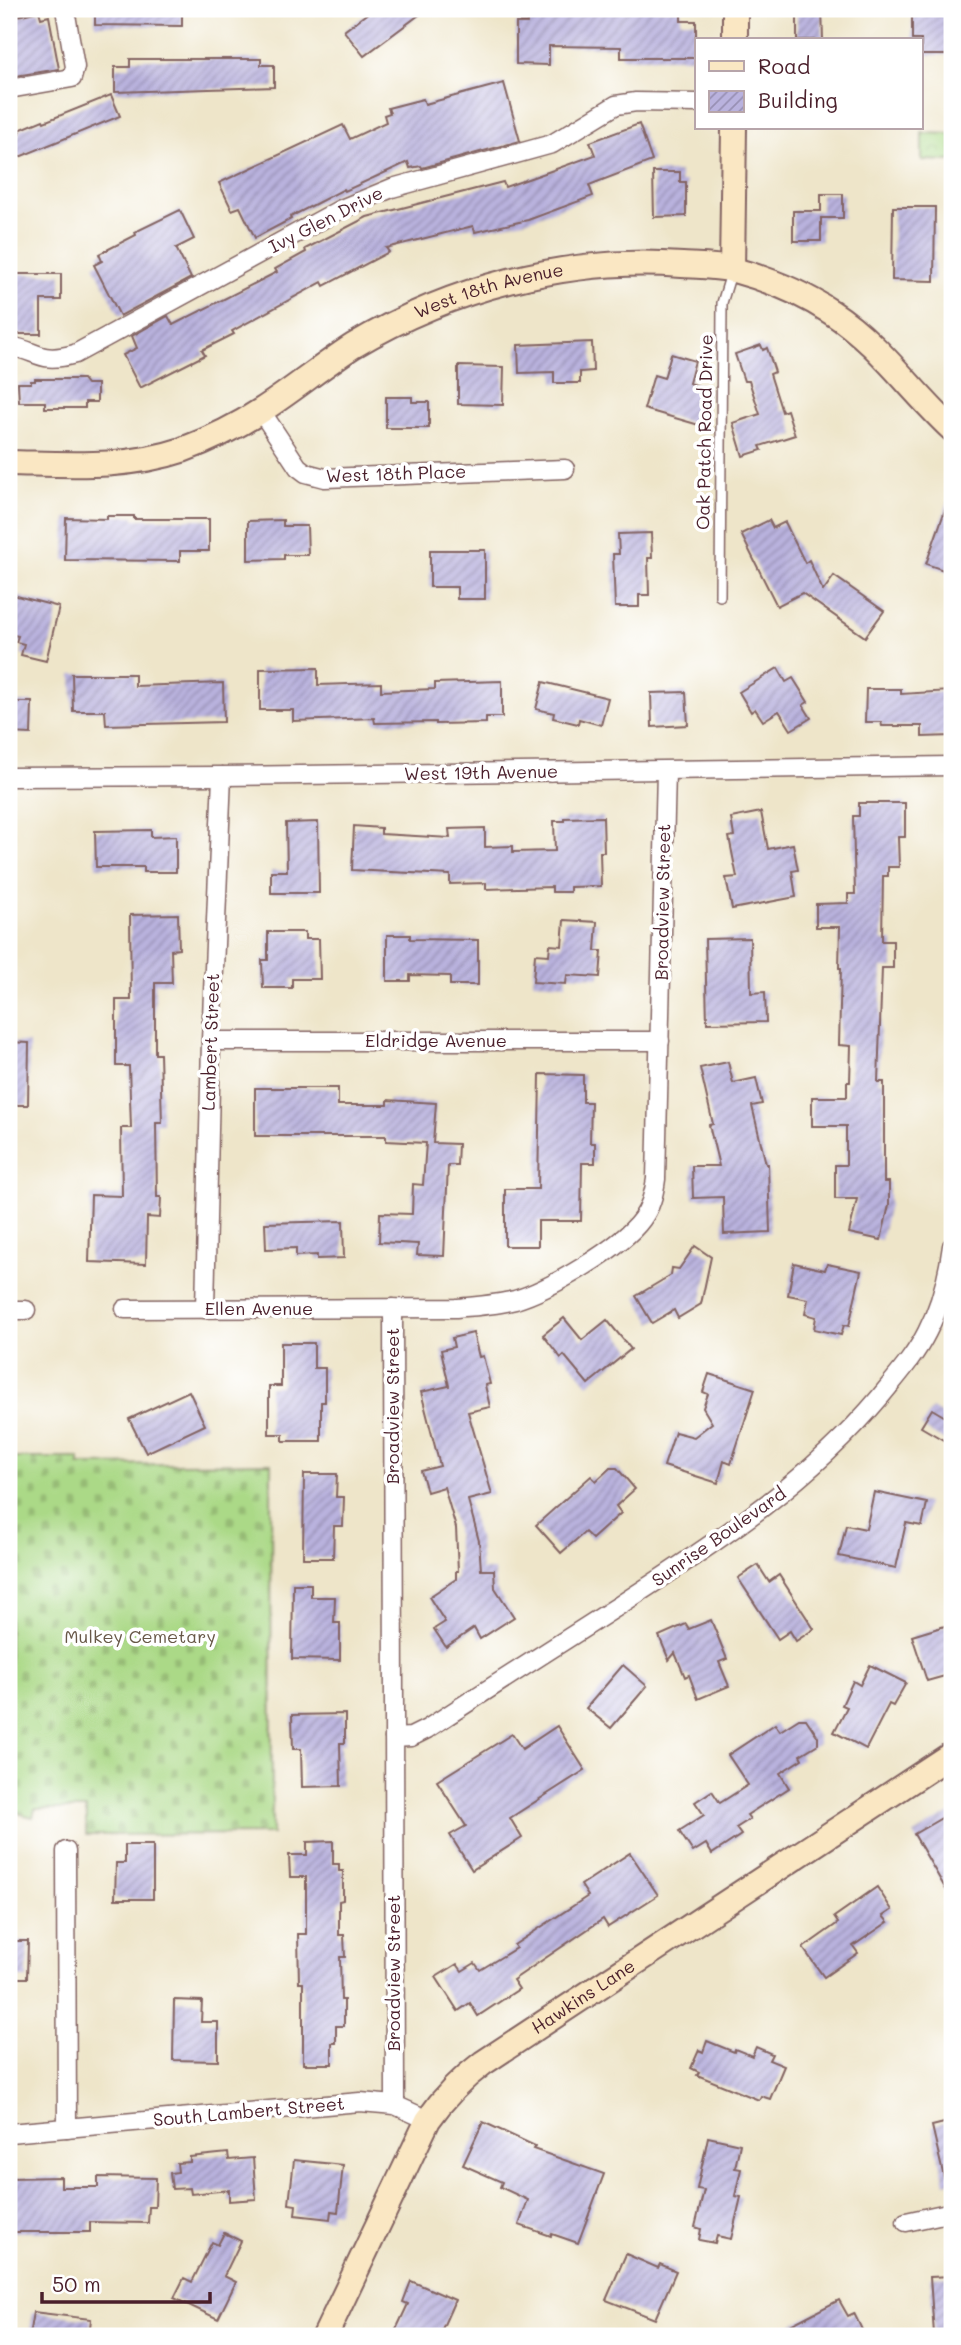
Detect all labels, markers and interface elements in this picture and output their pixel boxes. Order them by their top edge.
legend [695,38,922,130]
text: Road [758,52,810,79]
text: Building [758,86,838,113]
street label: Ivy Glen Drive [264,180,387,258]
street label: West 18th Avenue [410,257,565,324]
street label: Oak Patch Road Drive [690,334,718,530]
street label: West 18th Place [325,459,467,487]
street label: West 19th Avenue [404,759,558,785]
street label: Broadview Street [649,823,675,981]
street label: Lambert Street [196,973,224,1111]
street label: Eldridge Avenue [365,1028,507,1052]
street label: Ellen Avenue [205,1296,313,1320]
street label: Broadview Street [380,1328,404,1484]
street label: Sunrise Boulevard [647,1481,790,1592]
park label: Mulkey Cemetary [64,1624,216,1648]
street label: Broadview Street [381,1895,405,2051]
street label: Hawkins Lane [526,1953,639,2039]
street label: South Lambert Street [152,2091,346,2131]
scale bar [42,2261,210,2305]
text: 50 m [52,2270,101,2297]

